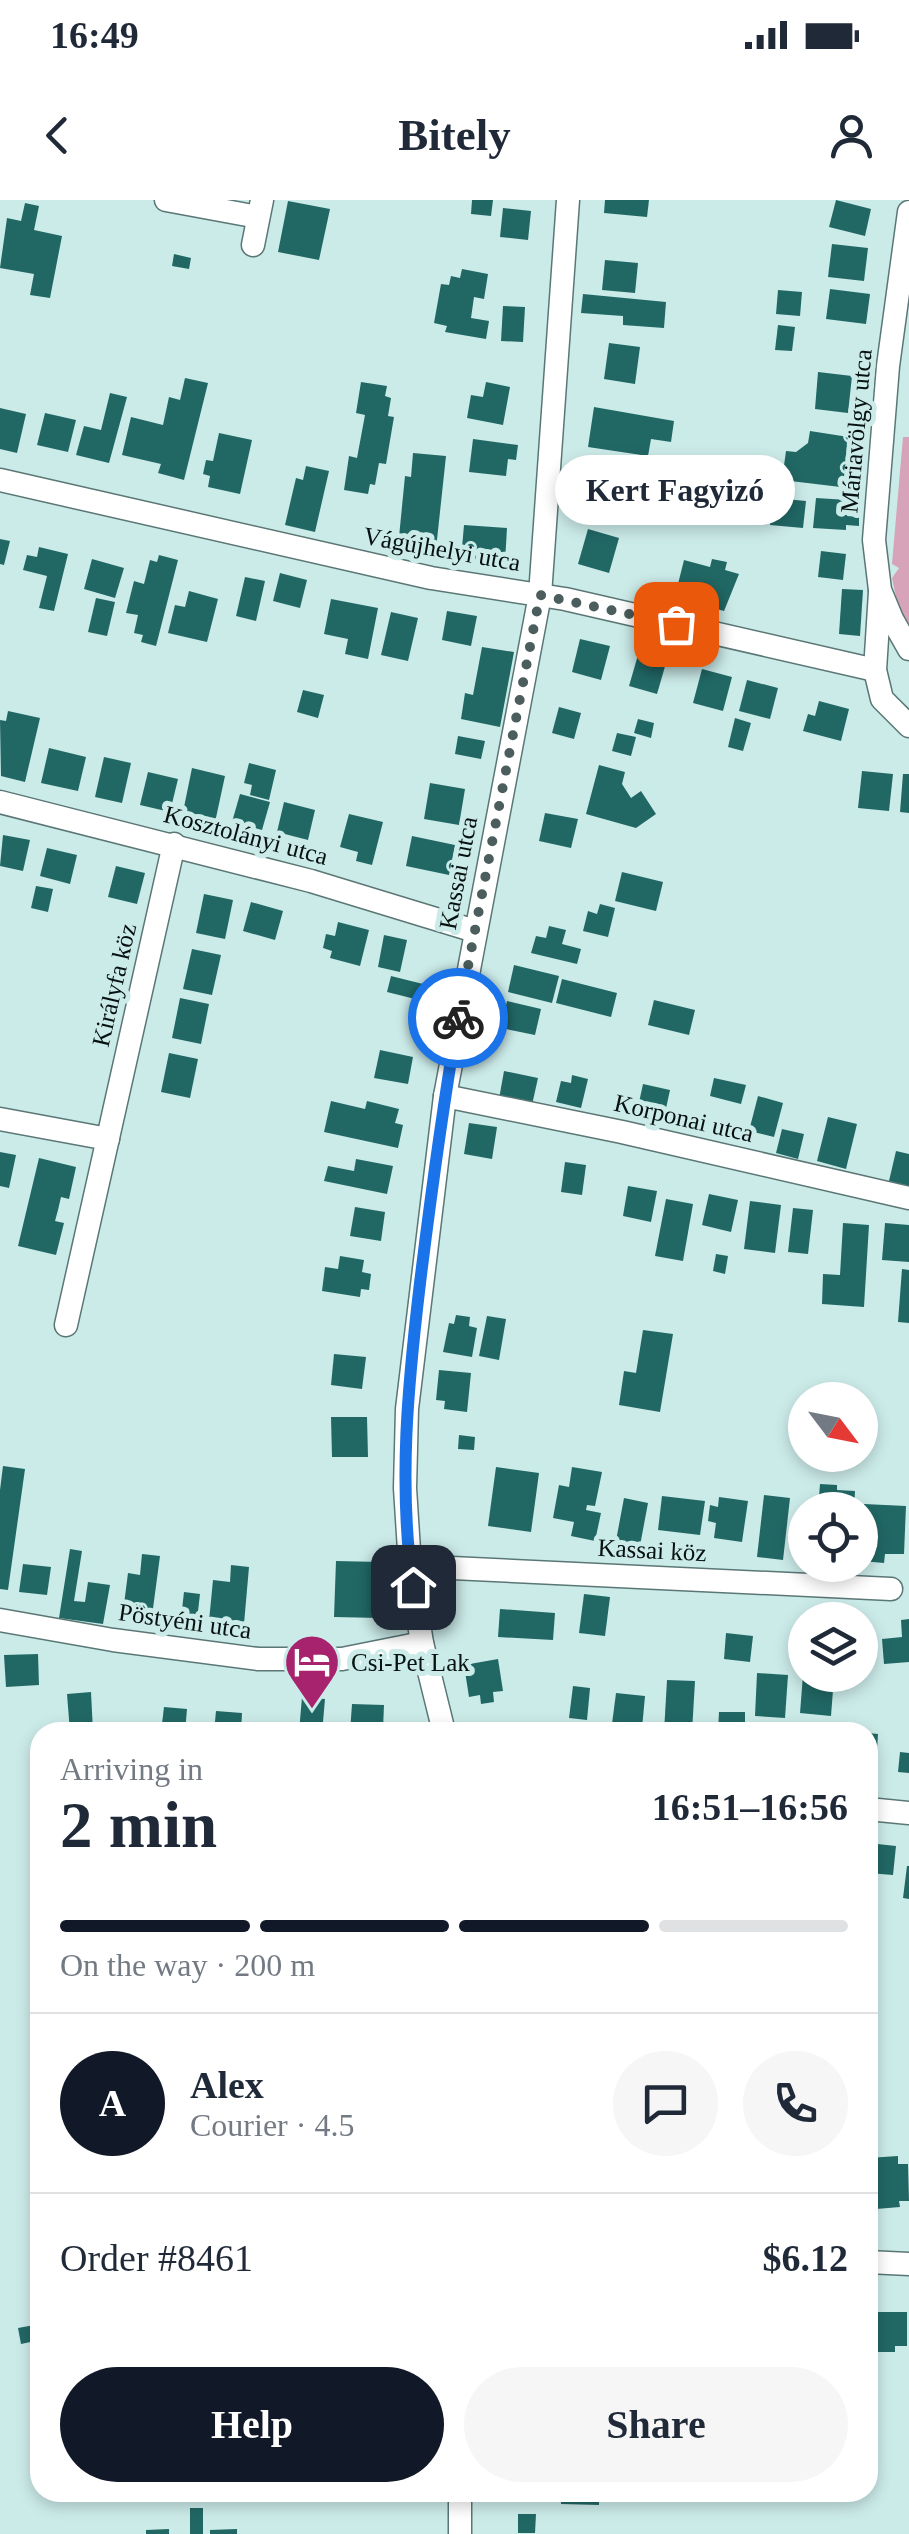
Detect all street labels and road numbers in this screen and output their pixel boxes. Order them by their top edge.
street label: Máriavölgy utca [835,348,877,514]
street label: Vágújhelyi utca [361,522,523,576]
street label: Kosztolányi utca [161,800,331,870]
street label: Kassai utca [434,814,482,932]
street label: Királyfa köz [87,921,141,1049]
street label: Korponai utca [612,1089,756,1147]
street label: Kassai köz [597,1534,707,1566]
street label: Pöstyéni utca [117,1598,253,1644]

